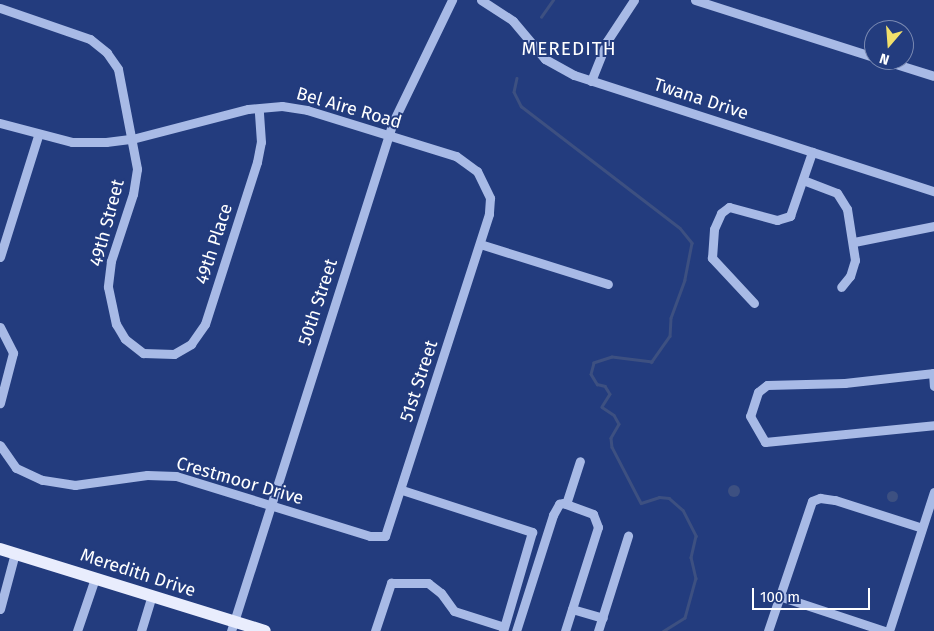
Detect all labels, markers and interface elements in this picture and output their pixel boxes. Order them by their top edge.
north arrow [864,20,914,70]
district label: MEREDITH [520,38,618,60]
text: N [877,49,892,68]
street label: Twana Drive [651,73,751,125]
street label: Bel Aire Road [294,83,404,133]
street label: 49th Street [85,177,129,269]
street label: 49th Place [191,201,237,287]
street label: 50th Street [294,256,342,348]
street label: 51st Street [396,338,442,424]
street label: Crestmoor Drive [174,453,306,509]
street label: Meredith Drive [78,544,198,602]
scale bar [754,578,872,610]
text: 100 m [760,588,800,606]

